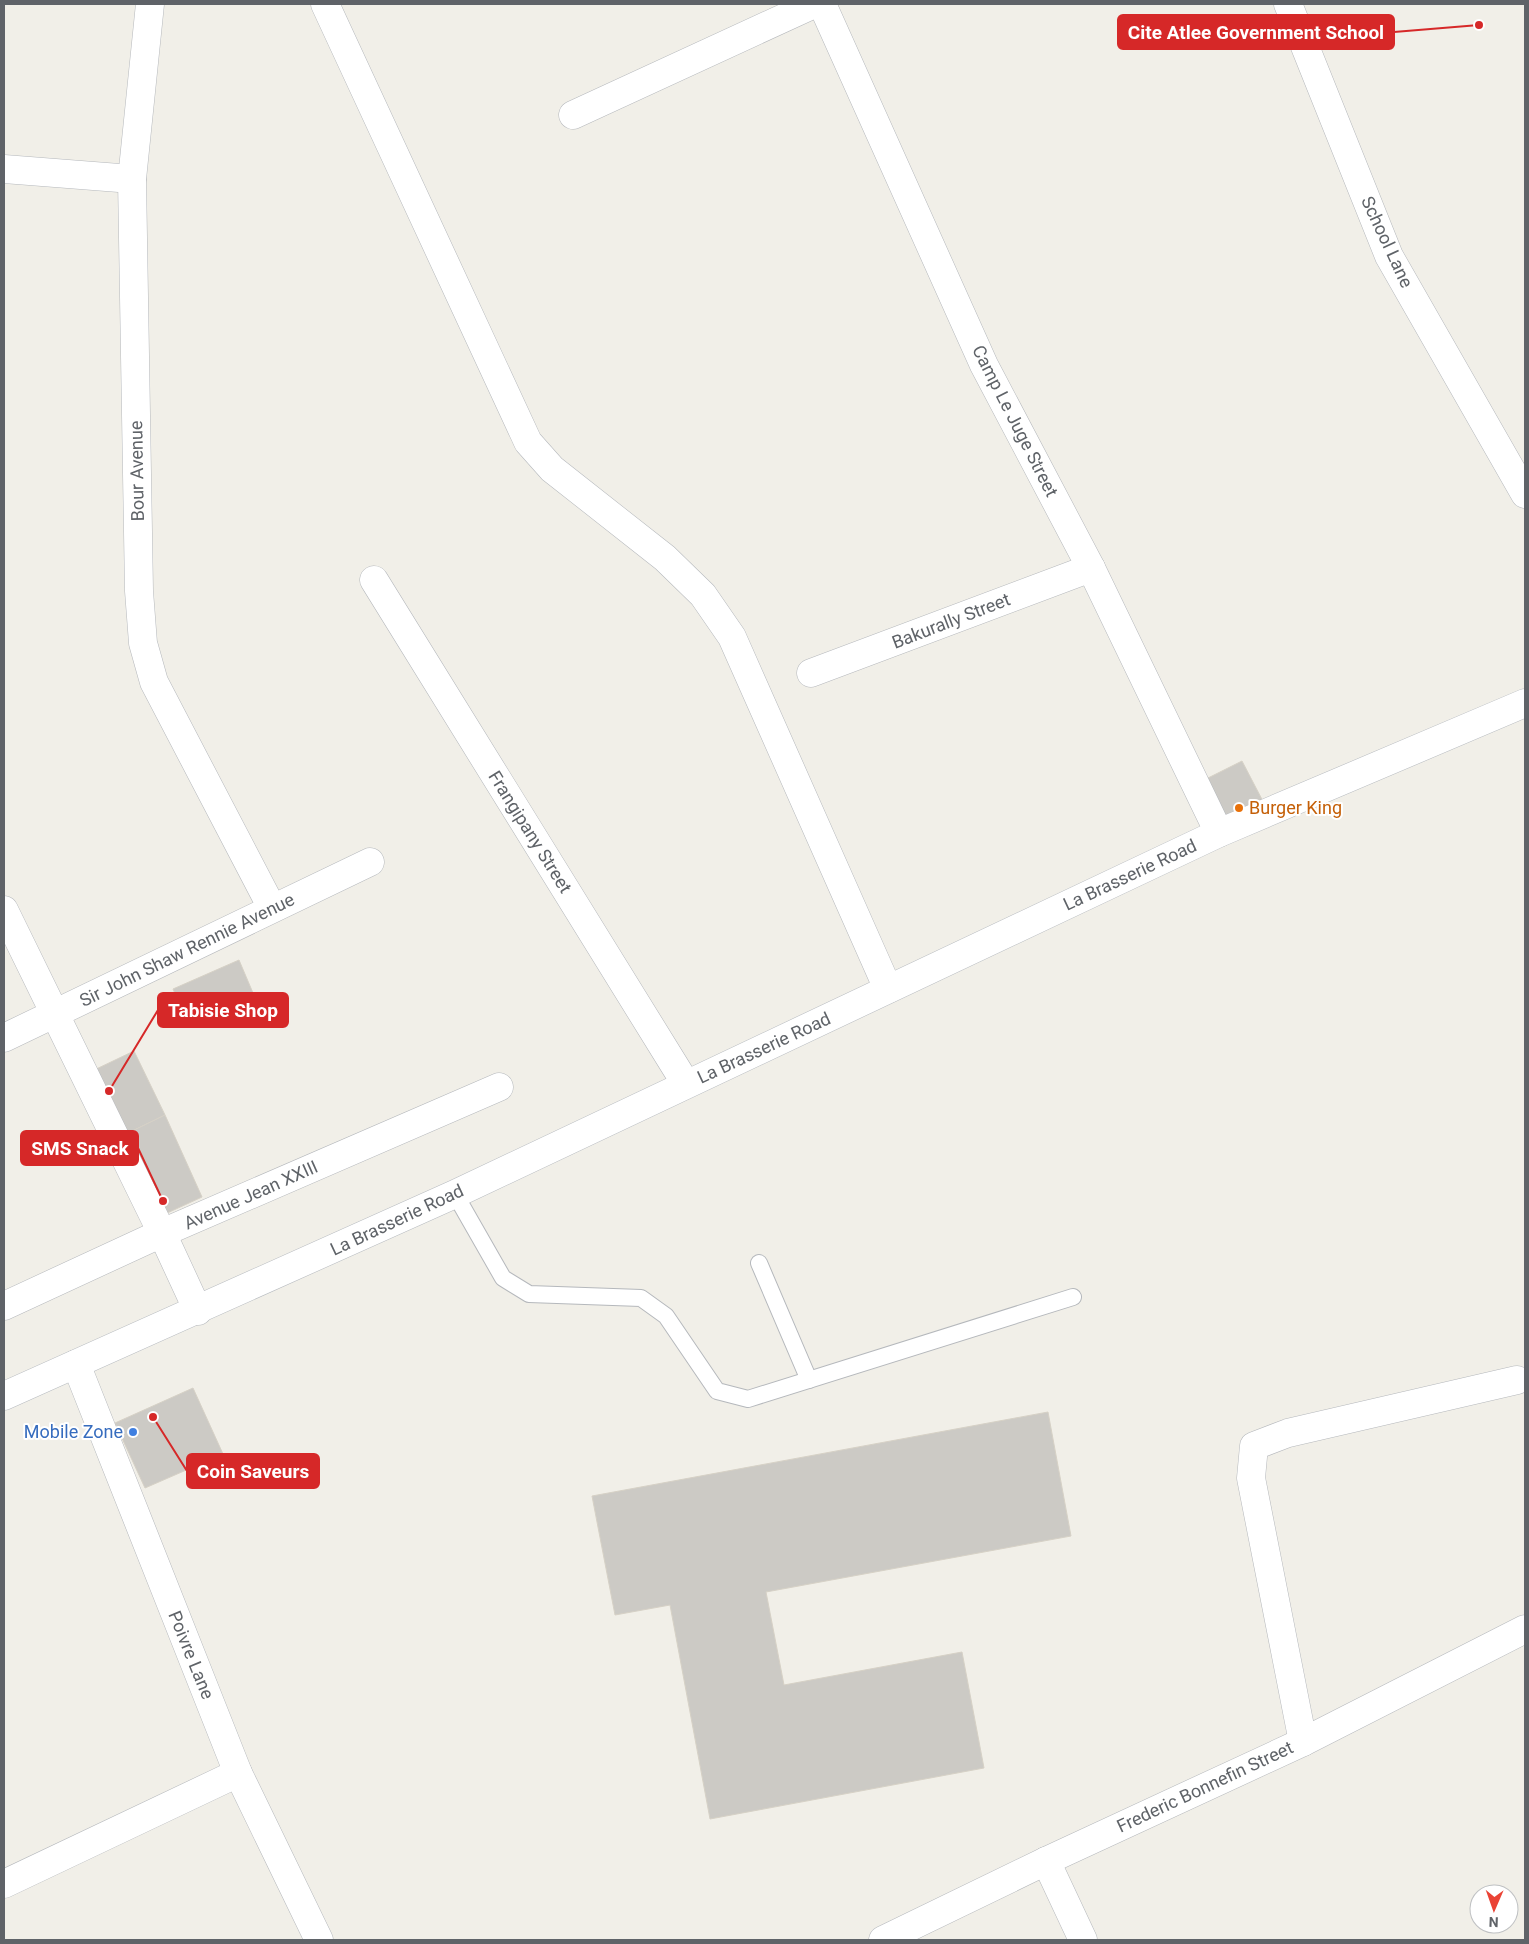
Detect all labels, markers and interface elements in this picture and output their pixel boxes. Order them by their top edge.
callout: Cite Atlee Government School [1118,15,1394,49]
text: Cite Atlee Government School [1128,21,1384,44]
street label: School Lane [1357,193,1418,291]
street label: Camp Le Juge Street [968,342,1063,500]
street label: Bour Avenue [125,420,148,522]
street label: Bakurally Street [889,588,1013,653]
street label: Frangipany Street [484,767,576,897]
place label: Burger King [1249,797,1342,818]
marker: Burger King [1233,802,1245,814]
street label: La Brasserie Road [1060,834,1200,915]
street label: Sir John Shaw Rennie Avenue [76,888,298,1011]
callout: Tabisie Shop [158,993,288,1027]
text: Tabisie Shop [168,999,278,1022]
street label: La Brasserie Road [694,1007,834,1088]
callout: SMS Snack [21,1131,138,1165]
text: SMS Snack [31,1137,130,1160]
street label: Avenue Jean XXIII [181,1156,321,1233]
street label: La Brasserie Road [327,1179,467,1260]
place label: Mobile Zone [24,1421,123,1442]
marker: Mobile Zone [127,1426,139,1438]
callout: Coin Saveurs [187,1454,319,1488]
text: Coin Saveurs [197,1460,309,1483]
street label: Poivre Lane [164,1608,219,1702]
street label: Frederic Bonnefin Street [1113,1736,1296,1837]
north arrow [1469,1884,1519,1934]
text: N [1488,1914,1499,1930]

